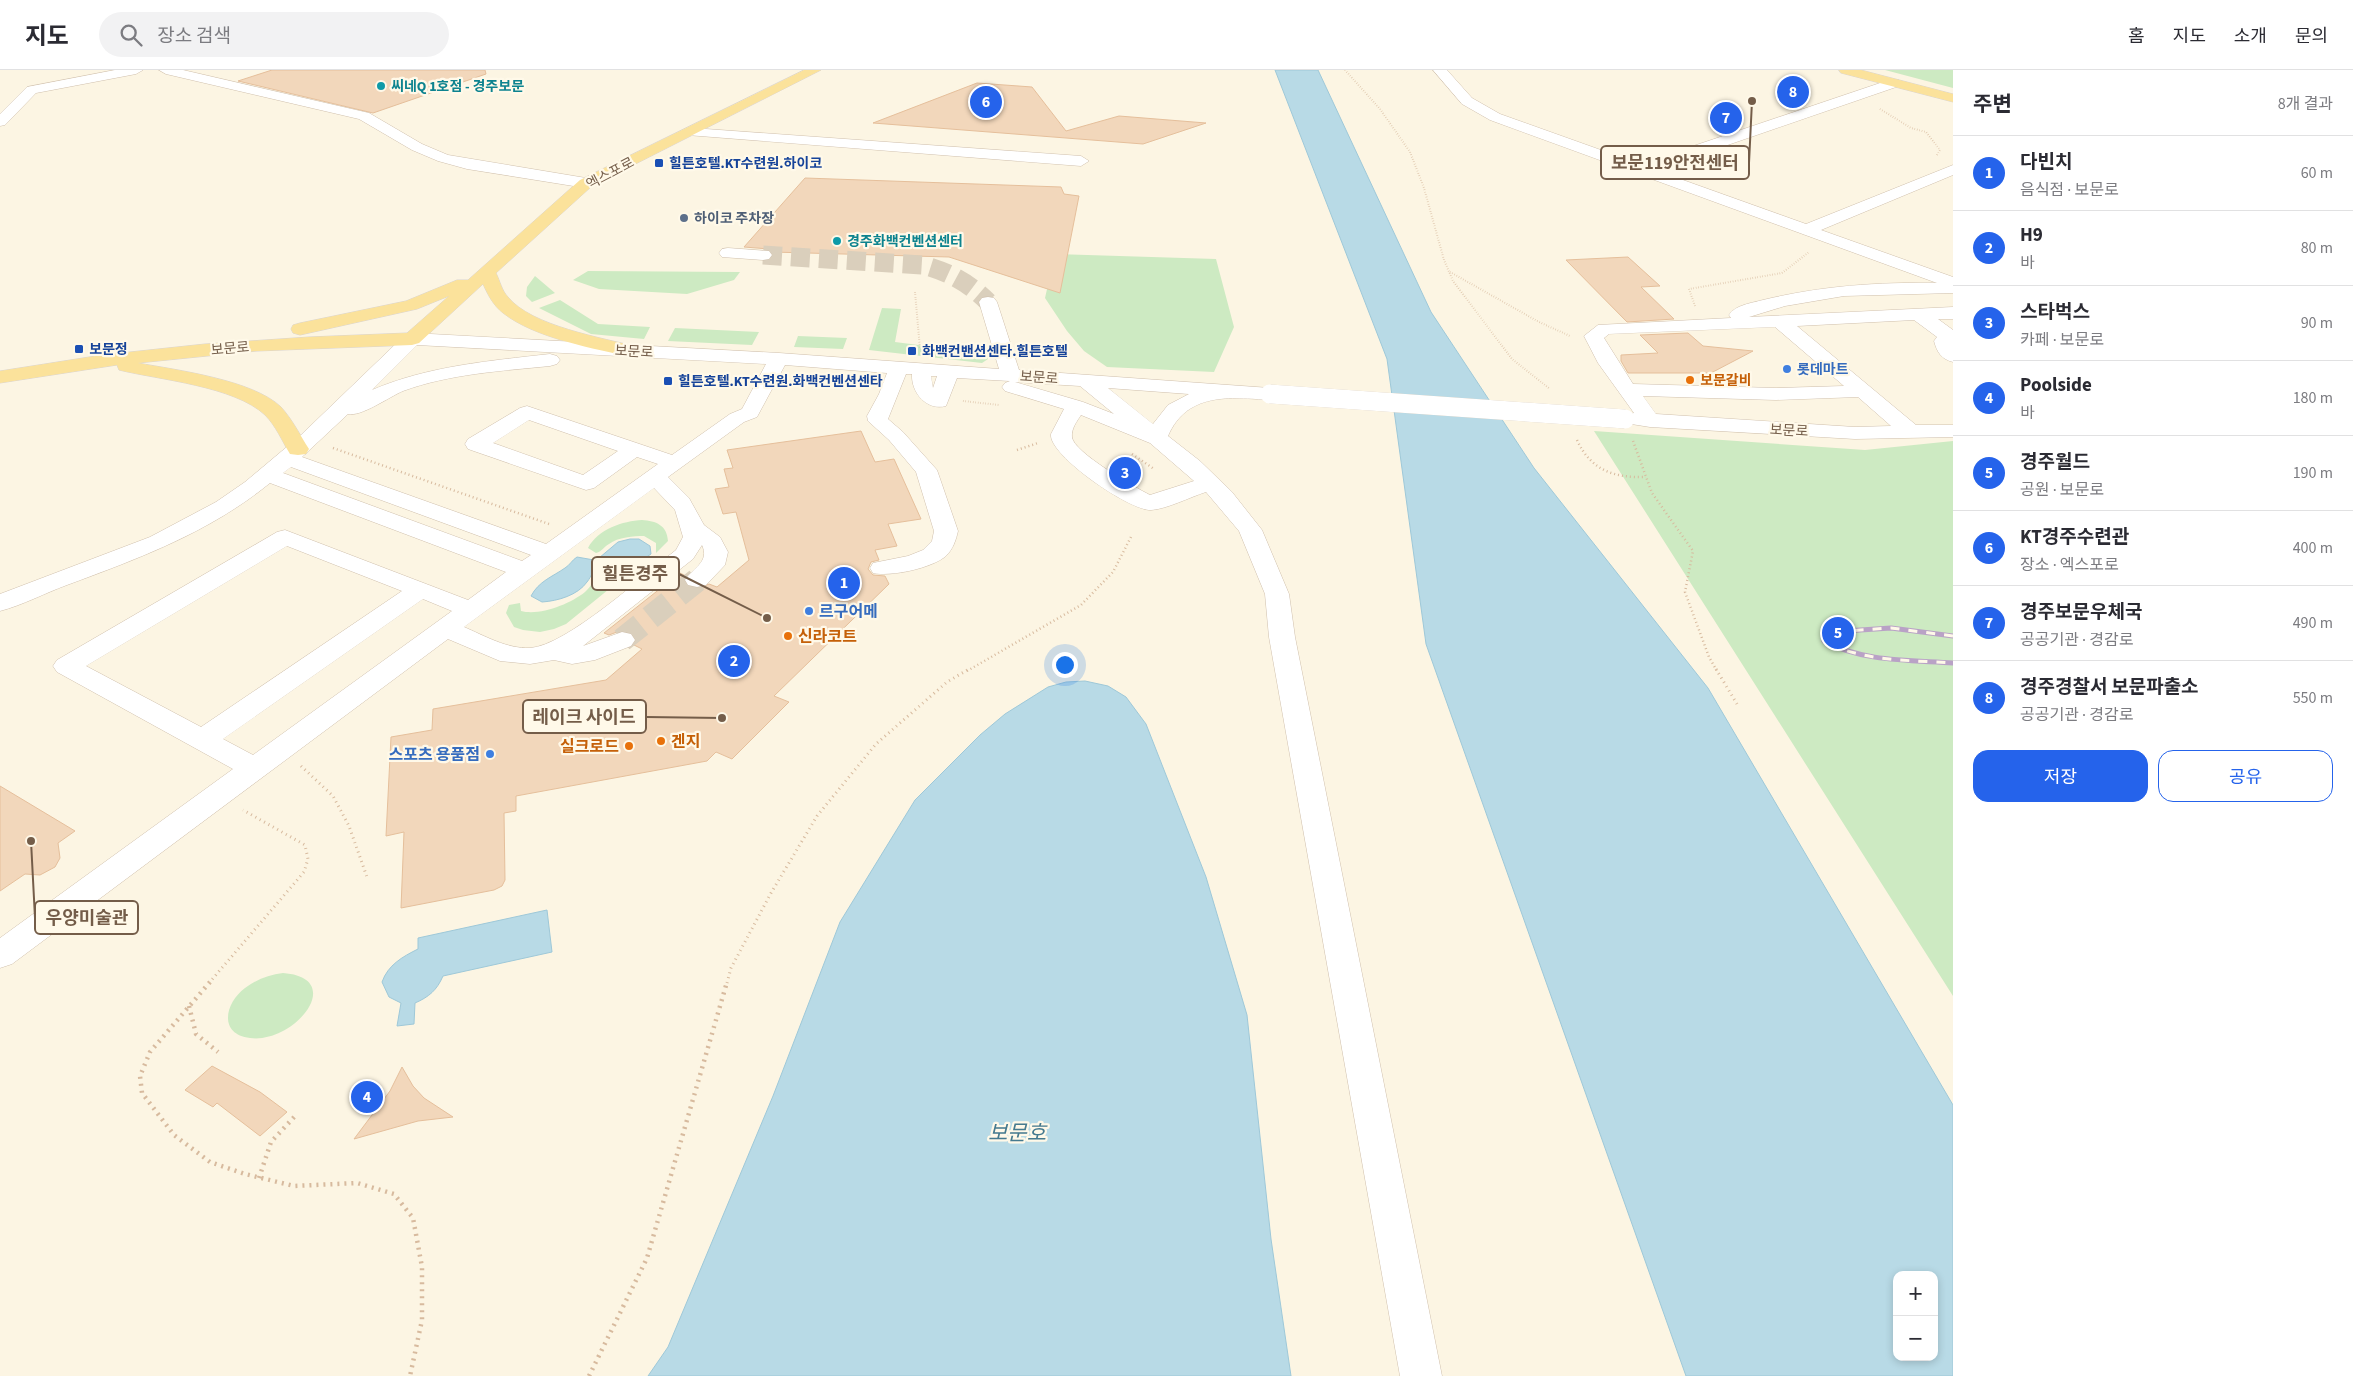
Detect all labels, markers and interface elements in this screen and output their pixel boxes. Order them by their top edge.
search box [99,12,449,57]
text: 지도 [25,19,69,54]
icon: search [117,21,145,49]
text: 장소 검색 [157,23,231,50]
text: 홈 [2128,24,2145,49]
text: 지도 [2173,24,2206,49]
text: 소개 [2234,24,2267,49]
text: 문의 [2295,24,2328,49]
pin: 8 [1777,73,1809,111]
place label: 씨네Q 1호점 - 경주보문 [391,77,524,97]
marker: 씨네Q 1호점 - 경주보문 [375,80,387,92]
pin: 6 [970,83,1002,121]
text: 주변 [1973,89,2012,119]
text: 8개 결과 [2278,93,2333,115]
pin: 7 [1710,99,1742,137]
callout: 보문119안전센터 [1601,146,1749,179]
text: 다빈치 [2020,149,2072,176]
text: 보문119안전센터 [1611,151,1739,176]
street label: 엑스포로 [583,153,638,195]
place label: 힐튼호텔.KT수련원.하이코 [669,154,822,174]
marker: 힐튼호텔.KT수련원.하이코 [653,157,665,169]
text: 1 [1985,162,1993,184]
text: 60 m [2301,162,2333,184]
text: 음식점 · 보문로 [2020,179,2119,201]
place label: 하이코 주차장 [694,209,774,229]
marker: 하이코 주차장 [678,212,690,224]
text: H9 [2020,222,2043,249]
place label: 경주화백컨벤션센터 [847,232,963,252]
marker: 경주화백컨벤션센터 [831,235,843,247]
text: 2 [1985,237,1993,259]
text: 80 m [2301,237,2333,259]
text: 바 [2020,252,2035,274]
text: 스타벅스 [2020,299,2090,326]
text: 3 [1985,312,1993,334]
text: 90 m [2301,312,2333,334]
text: 카페 · 보문로 [2020,329,2104,351]
street label: 보문로 [210,337,250,361]
place label: 보문정 [89,340,128,360]
street label: 보문로 [614,341,654,363]
place label: 화백컨밴션센타.힐튼호텔 [922,342,1068,362]
marker: 보문정 [73,343,85,355]
marker: 화백컨밴션센타.힐튼호텔 [906,345,918,357]
place label: 롯데마트 [1797,360,1849,380]
marker: 롯데마트 [1781,363,1793,375]
street label: 보문로 [1019,367,1059,389]
place label: 보문갈비 [1700,371,1752,391]
place label: 힐튼호텔.KT수련원.화백컨벤션센타 [678,372,883,392]
text: Poolside [2020,372,2092,399]
marker: 보문갈비 [1684,374,1696,386]
marker: 힐튼호텔.KT수련원.화백컨벤션센타 [662,375,674,387]
text: 4 [1985,387,1993,409]
text: 180 m [2293,387,2333,409]
text: 바 [2020,402,2035,424]
street label: 보문로 [1769,420,1809,442]
text: 경주월드 [2020,449,2090,476]
pin: 3 [1109,454,1141,492]
text: 5 [1985,462,1993,484]
text: 190 m [2293,462,2333,484]
text: 공원 · 보문로 [2020,479,2104,501]
text: KT경주수련관 [2020,524,2129,551]
text: 6 [1985,537,1993,559]
text: 400 m [2293,537,2333,559]
text: 장소 · 엑스포로 [2020,554,2119,576]
callout: 힐튼경주 [592,557,679,590]
text: 힐튼경주 [602,562,668,587]
pin: 1 [828,564,860,602]
text: 경주보문우체국 [2020,599,2142,626]
place label: 르구어메 [819,601,878,623]
marker: 르구어메 [803,605,815,617]
text: 7 [1985,612,1993,634]
text: 490 m [2293,612,2333,634]
pin: 5 [1822,614,1854,652]
place label: 신라코트 [798,626,857,648]
text: 공공기관 · 경감로 [2020,629,2133,651]
marker: 신라코트 [782,630,794,642]
pin: 2 [718,642,750,680]
your location [1052,652,1078,678]
text: 경주경찰서 보문파출소 [2020,674,2199,701]
text: 8 [1985,687,1993,709]
text: 550 m [2293,687,2333,709]
callout: 레이크 사이드 [523,700,646,733]
text: 공공기관 · 경감로 [2020,704,2133,726]
text: 레이크 사이드 [533,705,635,730]
place label: 겐지 [671,731,700,753]
marker: 겐지 [655,735,667,747]
place label: 실크로드 [560,736,619,758]
marker: 실크로드 [623,740,635,752]
place label: 스포츠 용품점 [388,744,480,766]
marker: 스포츠 용품점 [484,748,496,760]
button: 저장 [1973,750,2148,802]
button: 공유 [2158,750,2333,802]
callout: 우양미술관 [35,901,138,934]
text: 우양미술관 [46,906,129,931]
pin: 4 [351,1078,383,1116]
water label: 보문호 [988,1118,1048,1148]
map controls [1893,1271,1938,1361]
button: + [1893,1271,1938,1316]
button: − [1893,1316,1938,1361]

